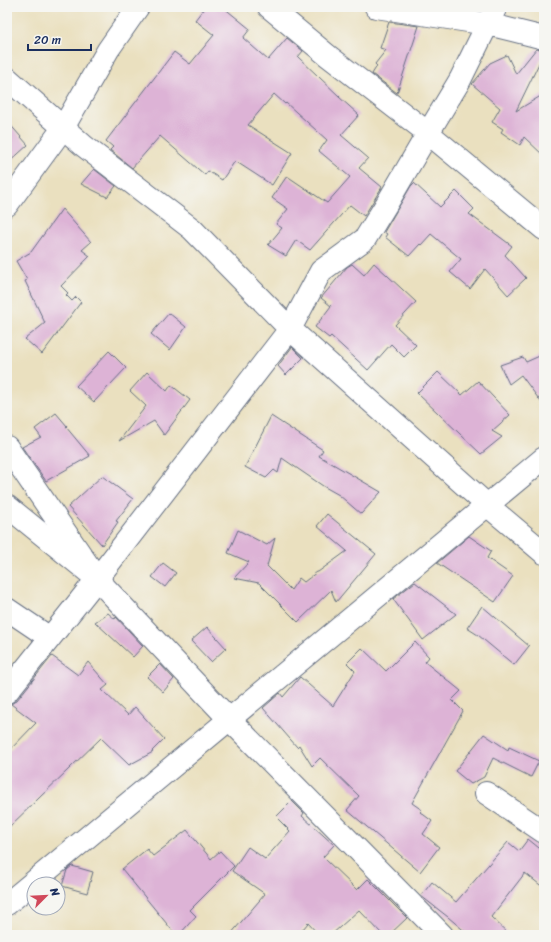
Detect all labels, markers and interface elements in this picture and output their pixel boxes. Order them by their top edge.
scale bar [28,26,91,52]
text: 20 m [34,29,61,51]
north arrow [26,876,66,916]
text: N [44,884,65,900]

